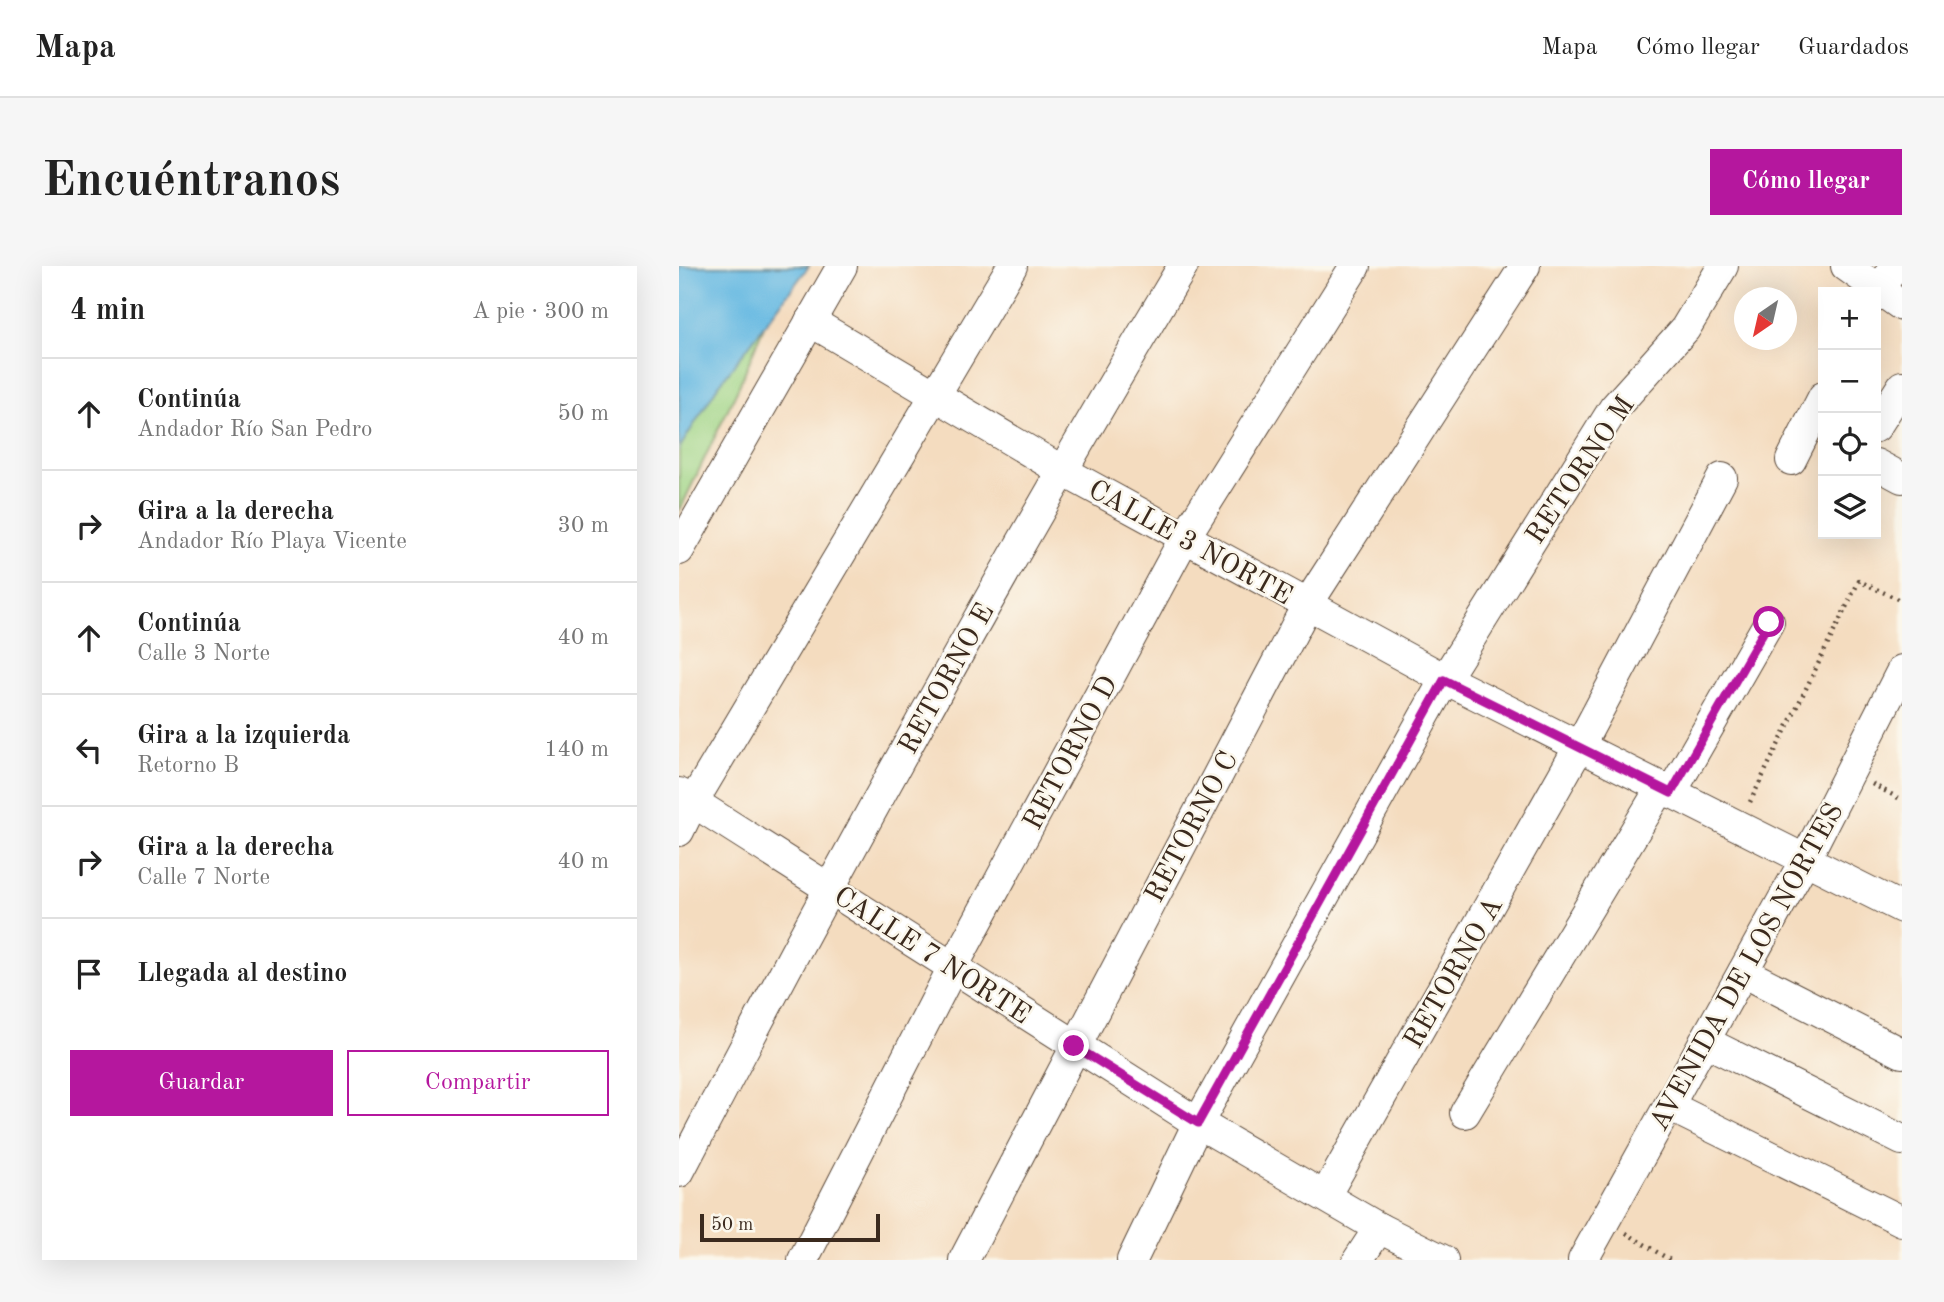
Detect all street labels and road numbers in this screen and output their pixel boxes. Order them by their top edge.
street label: RETORNO M [1522,392,1641,550]
street label: CALLE 3 NORTE [1083,476,1296,611]
street label: RETORNO E [895,599,1000,759]
street label: RETORNO D [1019,672,1124,835]
street label: RETORNO C [1141,747,1244,908]
street label: AVENIDA DE LOS NORTES [1646,799,1850,1136]
street label: CALLE 7 NORTE [828,883,1035,1030]
street label: RETORNO A [1400,893,1509,1054]

